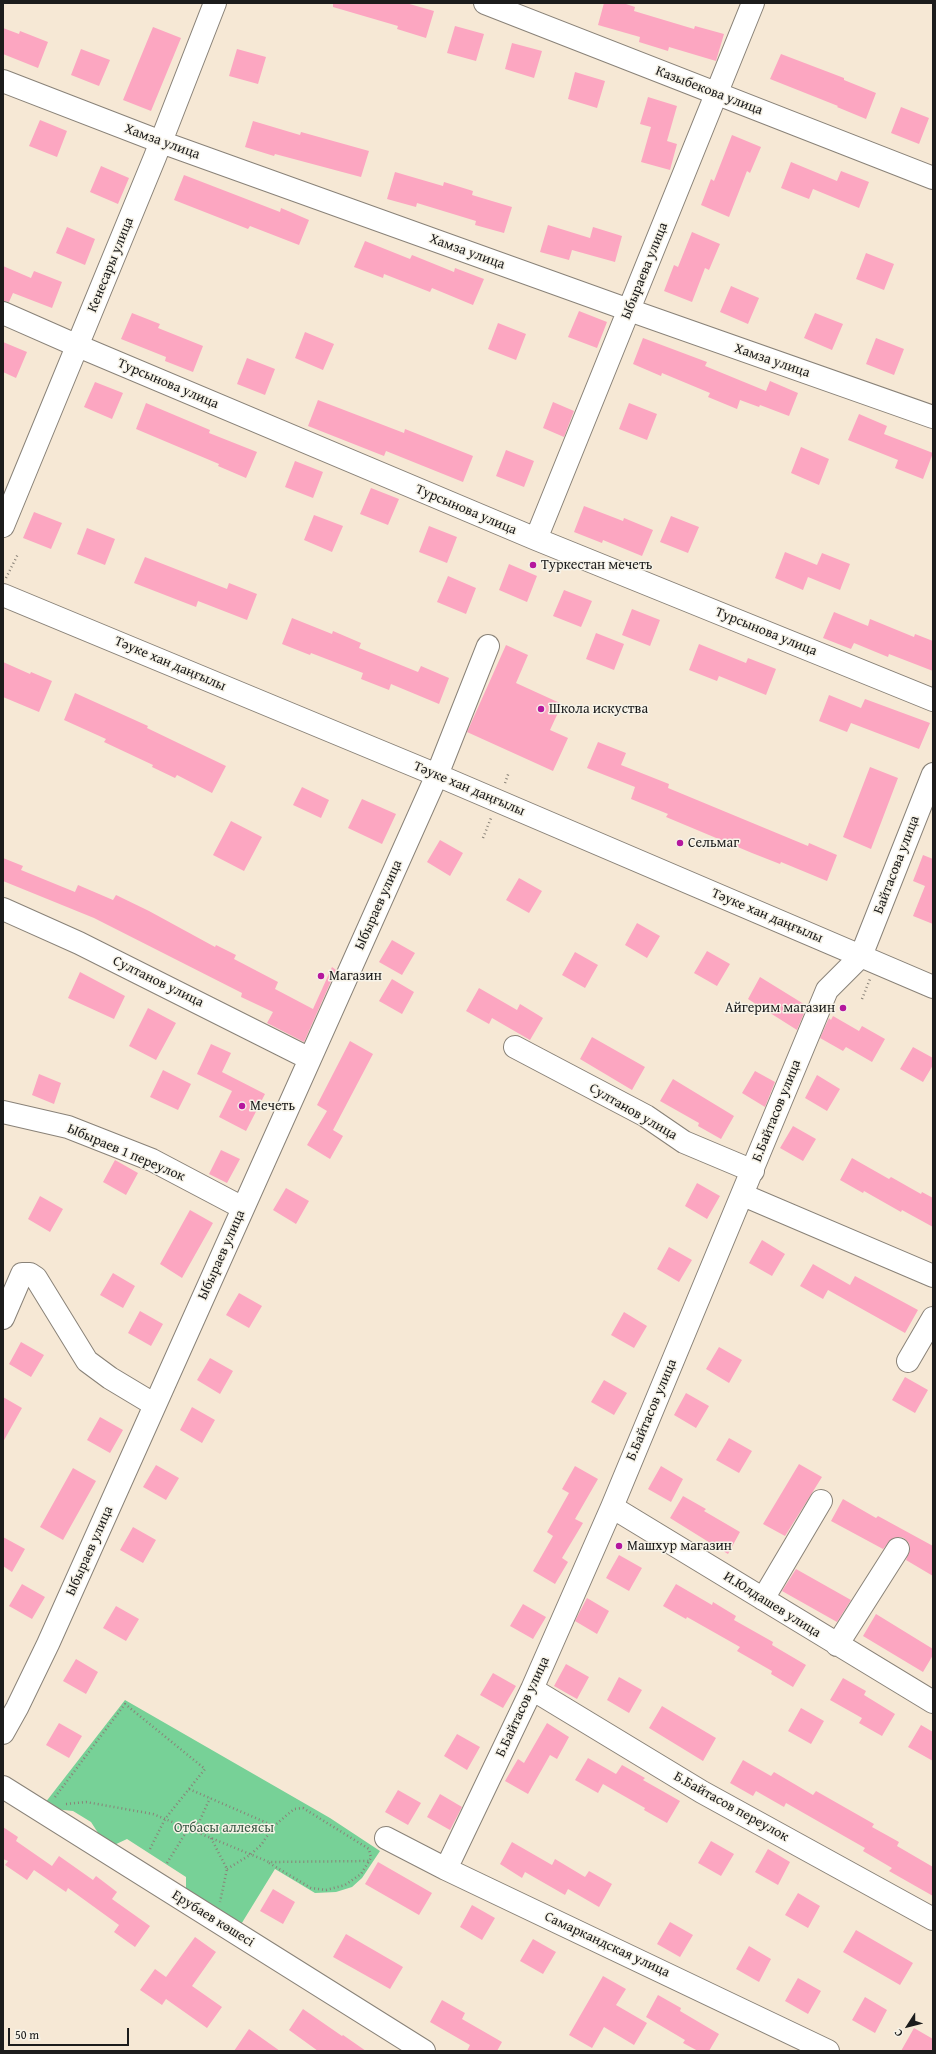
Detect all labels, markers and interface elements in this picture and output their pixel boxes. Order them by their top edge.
street label: Казыбекова улица [653,63,765,119]
street label: Хамза улица [122,121,202,163]
street label: Кенесары улица [84,215,138,315]
street label: Ыбыраева улица [618,220,672,322]
street label: Хамза улица [427,231,507,273]
street label: Хамза улица [732,340,812,382]
street label: Турсынова улица [115,355,221,413]
street label: Турсынова улица [413,481,519,539]
place label: Туркестан мечеть [541,557,652,573]
marker: Туркестан мечеть [528,560,538,570]
street label: Турсынова улица [713,604,819,660]
street label: Тәуке хан даңғылы [112,633,228,695]
place label: Школа искуства [549,701,648,717]
marker: Школа искуства [536,704,546,714]
street label: Тәуке хан даңғылы [411,758,527,820]
street label: Байтасова улица [871,813,923,917]
place label: Сельмаг [688,835,739,851]
marker: Сельмаг [675,838,685,848]
street label: Ыбыраев улица [352,858,406,952]
street label: Тәуке хан даңғылы [709,885,825,947]
street label: Султанов улица [110,953,206,1011]
place label: Магазин [329,968,382,984]
marker: Магазин [316,971,326,981]
place label: Айгерим магазин [725,1000,835,1016]
marker: Айгерим магазин [838,1003,848,1013]
street label: Б.Байтасов улица [749,1057,805,1165]
street label: Султанов улица [586,1080,680,1144]
place label: Мечеть [250,1098,295,1114]
marker: Мечеть [237,1101,247,1111]
street label: Ыбыраев 1 переулок [65,1121,187,1185]
street label: Ыбыраев улица [195,1208,249,1302]
street label: Б.Байтасов улица [623,1357,681,1463]
street label: Ыбыраев улица [63,1504,117,1598]
place label: Машхур магазин [627,1538,732,1554]
marker: Машхур магазин [614,1541,624,1551]
street label: И.Юлдашев улица [720,1568,824,1642]
street label: Б.Байтасов улица [492,1654,554,1760]
street label: Б.Байтасов переулок [671,1768,791,1846]
park label: Отбасы аллеясы [174,1820,274,1836]
street label: Ерубаев көшесі [169,1887,257,1951]
street label: Самаркандская улица [542,1909,672,1981]
north arrow [888,2006,928,2046]
scale bar [10,2020,131,2046]
text: 50 m [15,2026,39,2043]
text: С [890,2026,907,2040]

